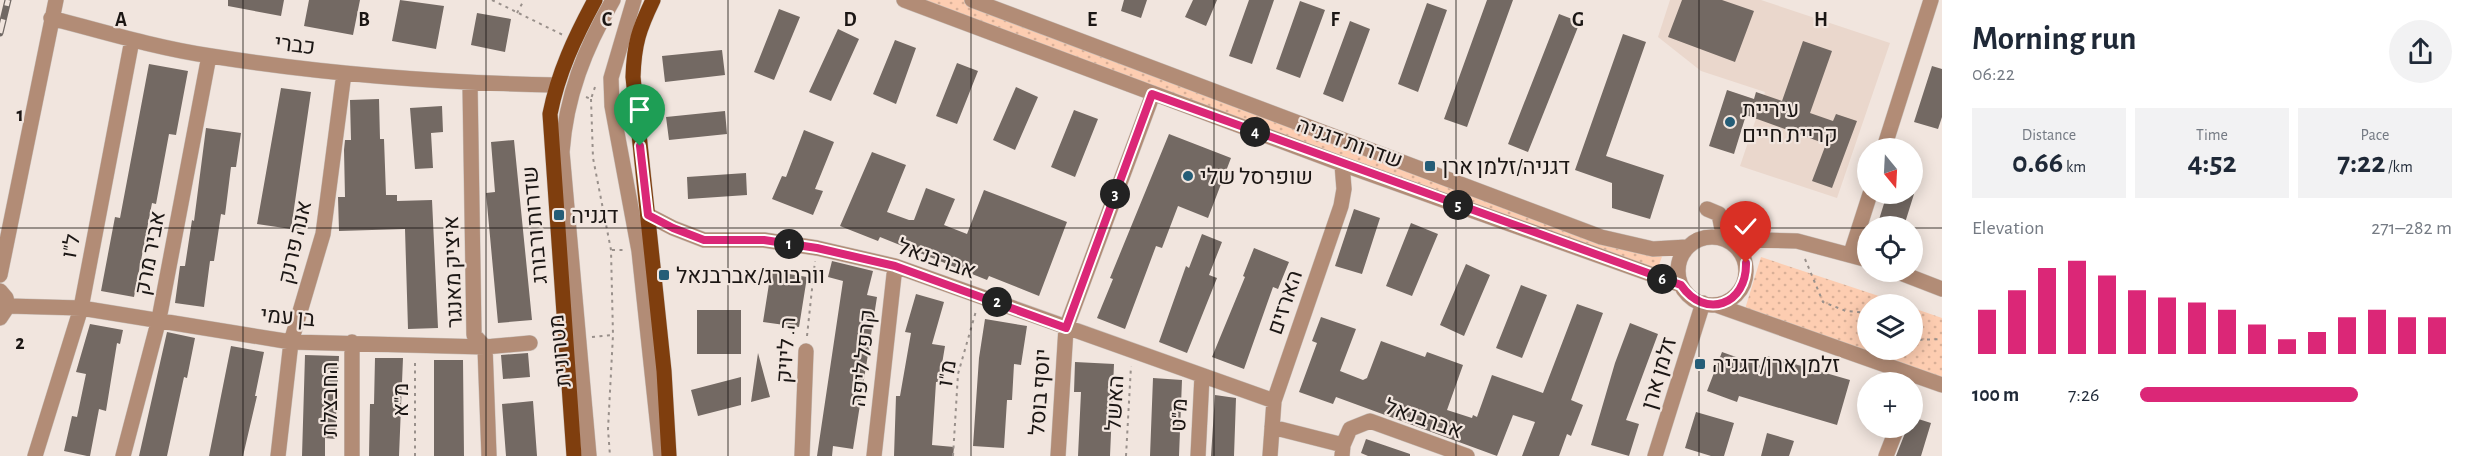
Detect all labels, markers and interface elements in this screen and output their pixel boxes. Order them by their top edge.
text: A [115,10,127,30]
text: B [358,10,370,30]
text: C [602,10,613,30]
text: D [843,10,857,30]
text: E [1087,10,1097,30]
text: F [1330,10,1340,30]
text: G [1572,10,1584,30]
text: H [1814,10,1828,30]
button: share [2389,20,2452,83]
text: Morning run [1972,23,2136,56]
street label: כברי [273,32,316,58]
text: 06:22 [1972,64,2015,84]
pin [614,84,665,146]
icon: arrive [623,93,656,126]
place label: עיריית קריית חיים [1742,99,1838,146]
text: 1 [16,105,24,125]
street label: שדרות דגניה [1294,114,1406,172]
marker: עיריית קריית חיים [1723,115,1737,129]
pin: 4 [1240,117,1270,147]
text: 4 [1251,124,1259,140]
text: Distance [2022,127,2076,143]
text: Time [2196,127,2228,143]
text: Pace [2361,127,2389,143]
north arrow [1857,138,1923,204]
map controls [1857,138,1923,438]
text: 0.66 [2012,148,2063,178]
text: 4:52 [2187,148,2237,178]
text: 7:22 [2337,148,2385,178]
place label: דגניה/זלמן ארן [1442,156,1570,178]
marker: דגניה/זלמן ארן [1423,159,1437,173]
text: km [2063,159,2086,175]
text: /km [2385,159,2413,175]
street label: שדרות ורבורג [519,165,551,285]
place label: שופרסל שלי [1200,166,1313,188]
marker: שופרסל שלי [1181,169,1195,183]
pin: 3 [1100,179,1130,209]
text: 3 [1112,186,1118,202]
pin: 5 [1443,190,1473,220]
text: 5 [1455,197,1461,213]
street label: אנה פרנק [275,198,315,286]
pin [1720,201,1771,263]
place label: דגניה [571,205,619,227]
marker: דגניה [552,208,566,222]
street label: אביר מרק [131,209,169,297]
icon: check [1729,210,1762,243]
street label: איציק מאנגר [440,216,466,328]
button: locate [1857,216,1923,282]
text: Elevation [1972,218,2044,238]
text: 271–282 m [2371,218,2452,238]
pin: 1 [774,229,804,259]
street label: ל"ו [58,232,84,260]
street label: אברבנאל [895,235,979,283]
text: 1 [786,236,792,252]
pin: 6 [1647,264,1677,294]
place label: וורבורג/אברבנאל [676,265,825,287]
street label: הארזים [1264,267,1306,337]
marker: וורבורג/אברבנאל [657,268,671,282]
text: 6 [1658,271,1666,287]
pin: 2 [982,287,1012,317]
text: 2 [993,294,1001,310]
button: layers [1857,294,1923,360]
street label: בן עמי [260,304,317,330]
street label: קרפל ליפה [847,308,879,408]
street label: מטרונית [545,313,575,388]
street label: ה. ליויק [773,316,799,384]
text: 2 [15,333,25,353]
street label: זלמן ארן [1638,335,1680,412]
street label: יוסף בוסל [1026,348,1054,436]
place label: זלמן ארן/דגניה [1712,354,1840,376]
marker: זלמן ארן/דגניה [1693,357,1707,371]
street label: מ"ו [934,358,960,388]
street label: החבצלת [319,362,341,436]
button: + [1857,372,1923,438]
street label: האשל [1103,375,1127,432]
street label: מ"א [390,383,412,417]
text: 100 m [1972,385,2019,405]
text: 7:26 [2068,385,2099,405]
street label: אברבנאל [1382,395,1466,443]
street label: מ"ט [1167,398,1191,432]

